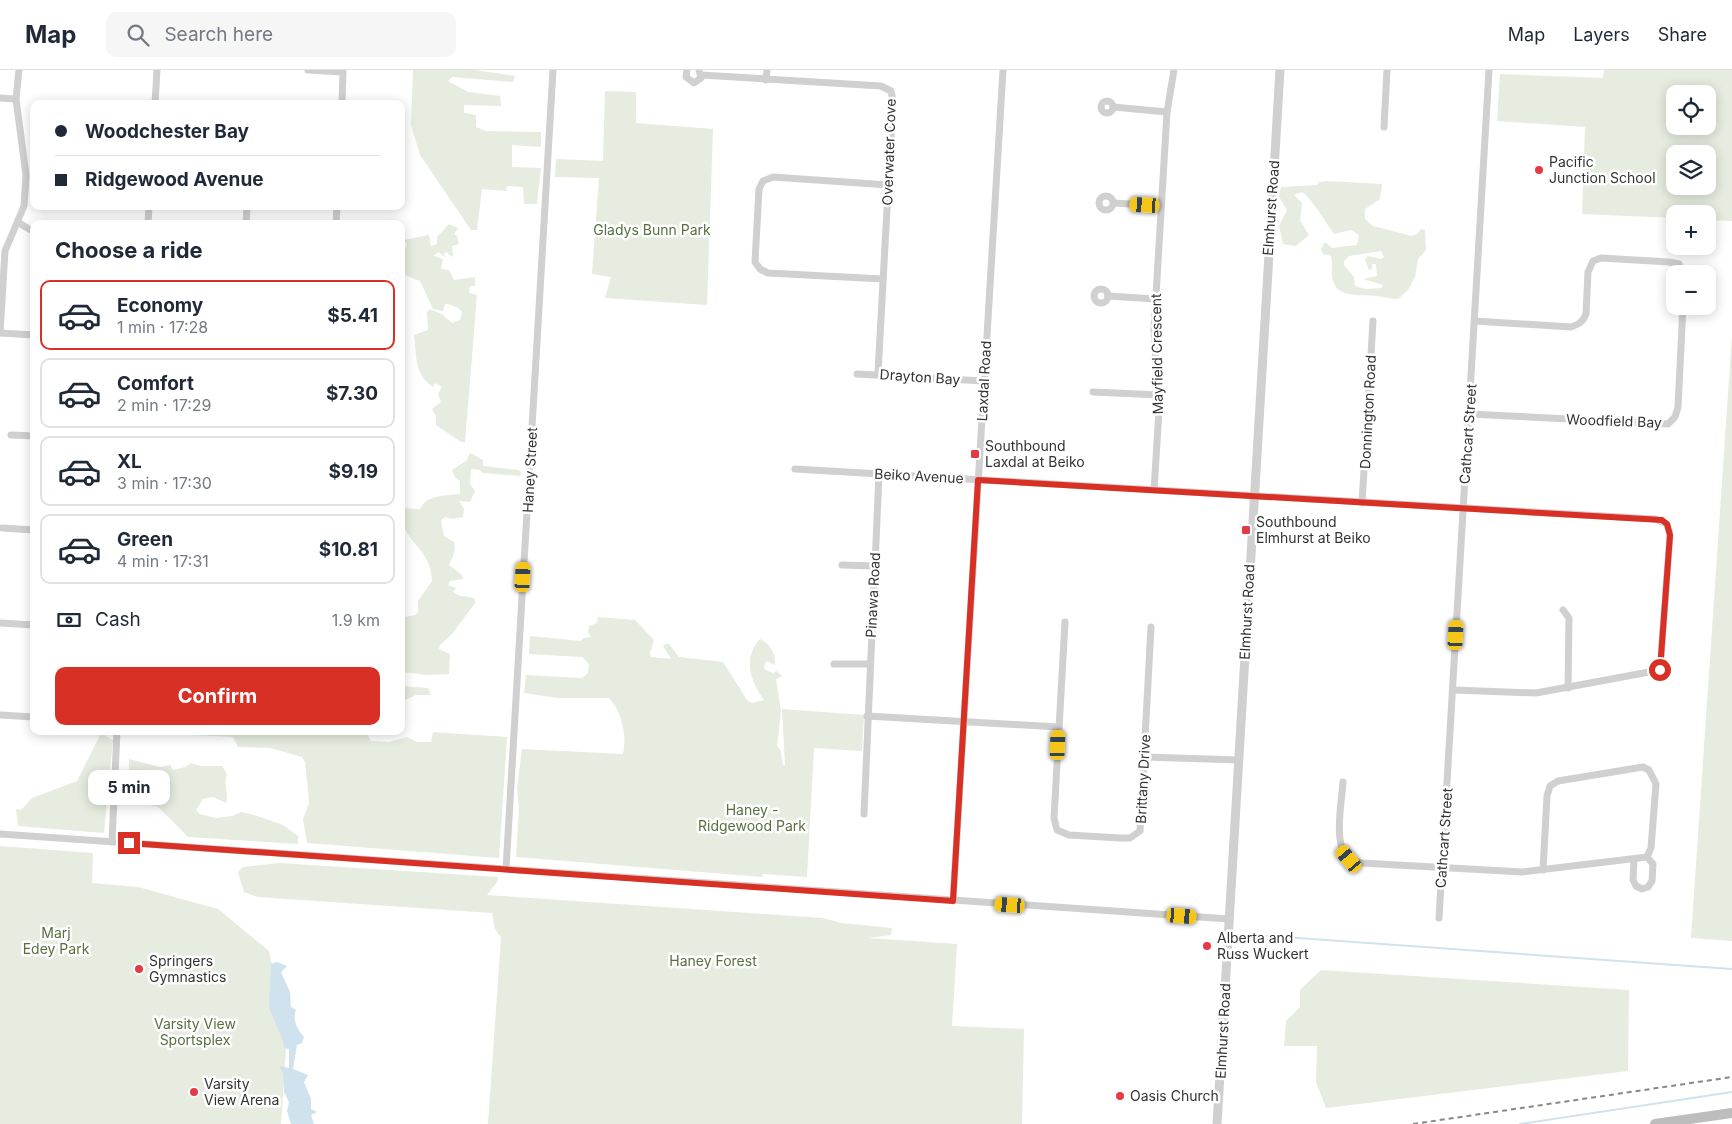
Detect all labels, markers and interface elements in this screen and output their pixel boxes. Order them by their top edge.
search box [106,12,456,57]
text: Map [25,20,76,49]
icon: search [124,21,152,49]
text: Search here [164,23,273,46]
text: Map [1508,24,1545,45]
text: Layers [1573,24,1630,45]
text: Share [1658,24,1707,45]
map controls [1666,85,1716,315]
button: locate [1666,85,1716,135]
street label: Overwater Cove [878,98,899,206]
text: Woodchester Bay [85,120,249,143]
button: layers [1666,145,1716,195]
place label: Pacific Junction School [1549,153,1656,186]
street label: Elmhurst Road [1259,160,1282,256]
marker: Pacific Junction School [1533,164,1545,176]
text: Ridgewood Avenue [85,168,264,191]
car [1129,197,1160,213]
button: + [1666,205,1716,255]
park label: Gladys Bunn Park [593,221,711,238]
text: Choose a ride [55,237,203,263]
button: − [1666,265,1716,315]
icon: car [57,293,102,338]
street label: Mayfield Crescent [1147,293,1166,415]
text: Economy [117,294,203,317]
text: $5.41 [327,304,378,327]
text: 1 min · 17:28 [117,317,208,337]
street label: Laxdal Road [973,340,994,422]
street label: Donnington Road [1356,355,1379,469]
street label: Drayton Bay [879,365,961,388]
icon: car [57,371,102,416]
text: Comfort [117,372,194,395]
text: $7.30 [326,382,378,405]
street label: Cathcart Street [1456,383,1480,485]
text: 2 min · 17:29 [117,395,212,415]
street label: Woodfield Bay [1566,410,1662,431]
street label: Haney Street [519,426,540,513]
place label: Southbound Laxdal at Beiko [985,437,1085,470]
marker: Southbound Laxdal at Beiko [969,448,981,460]
icon: car [57,449,102,494]
text: XL [117,450,142,473]
text: $9.19 [329,460,378,483]
street label: Beiko Avenue [874,465,964,486]
text: 3 min · 17:30 [117,473,212,493]
place label: Southbound Elmhurst at Beiko [1256,513,1371,546]
marker: Southbound Elmhurst at Beiko [1240,524,1252,536]
icon: car [57,527,102,572]
text: Green [117,528,173,551]
text: $10.81 [319,538,378,561]
text: 4 min · 17:31 [117,551,209,571]
street label: Pinawa Road [862,552,883,638]
car [514,562,531,592]
street label: Elmhurst Road [1236,564,1257,660]
icon: cash [55,606,83,634]
text: Cash [95,608,141,631]
text: 1.9 km [332,610,380,630]
car [1447,620,1464,650]
route start [1649,659,1671,681]
button: Confirm [55,667,380,725]
car [1049,730,1066,760]
street label: Brittany Drive [1132,734,1153,824]
callout: 5 min [88,770,170,806]
text: 5 min [108,777,150,797]
street label: Cathcart Street [1432,787,1456,889]
park label: Haney - Ridgewood Park [698,801,806,834]
route end [118,832,140,854]
car [1333,843,1364,875]
car [994,896,1025,914]
car [1166,907,1197,925]
park label: Marj Edey Park [23,924,90,957]
place label: Alberta and Russ Wuckert [1217,929,1309,962]
marker: Alberta and Russ Wuckert [1201,940,1213,952]
place label: Springers Gymnastics [149,952,226,985]
park label: Haney Forest [669,952,757,969]
marker: Springers Gymnastics [133,963,145,975]
street label: Elmhurst Road [1212,983,1233,1079]
park label: Varsity View Sportsplex [154,1015,236,1048]
place label: Varsity View Arena [204,1075,279,1108]
marker: Varsity View Arena [188,1086,200,1098]
place label: Oasis Church [1130,1087,1219,1104]
marker: Oasis Church [1114,1090,1126,1102]

